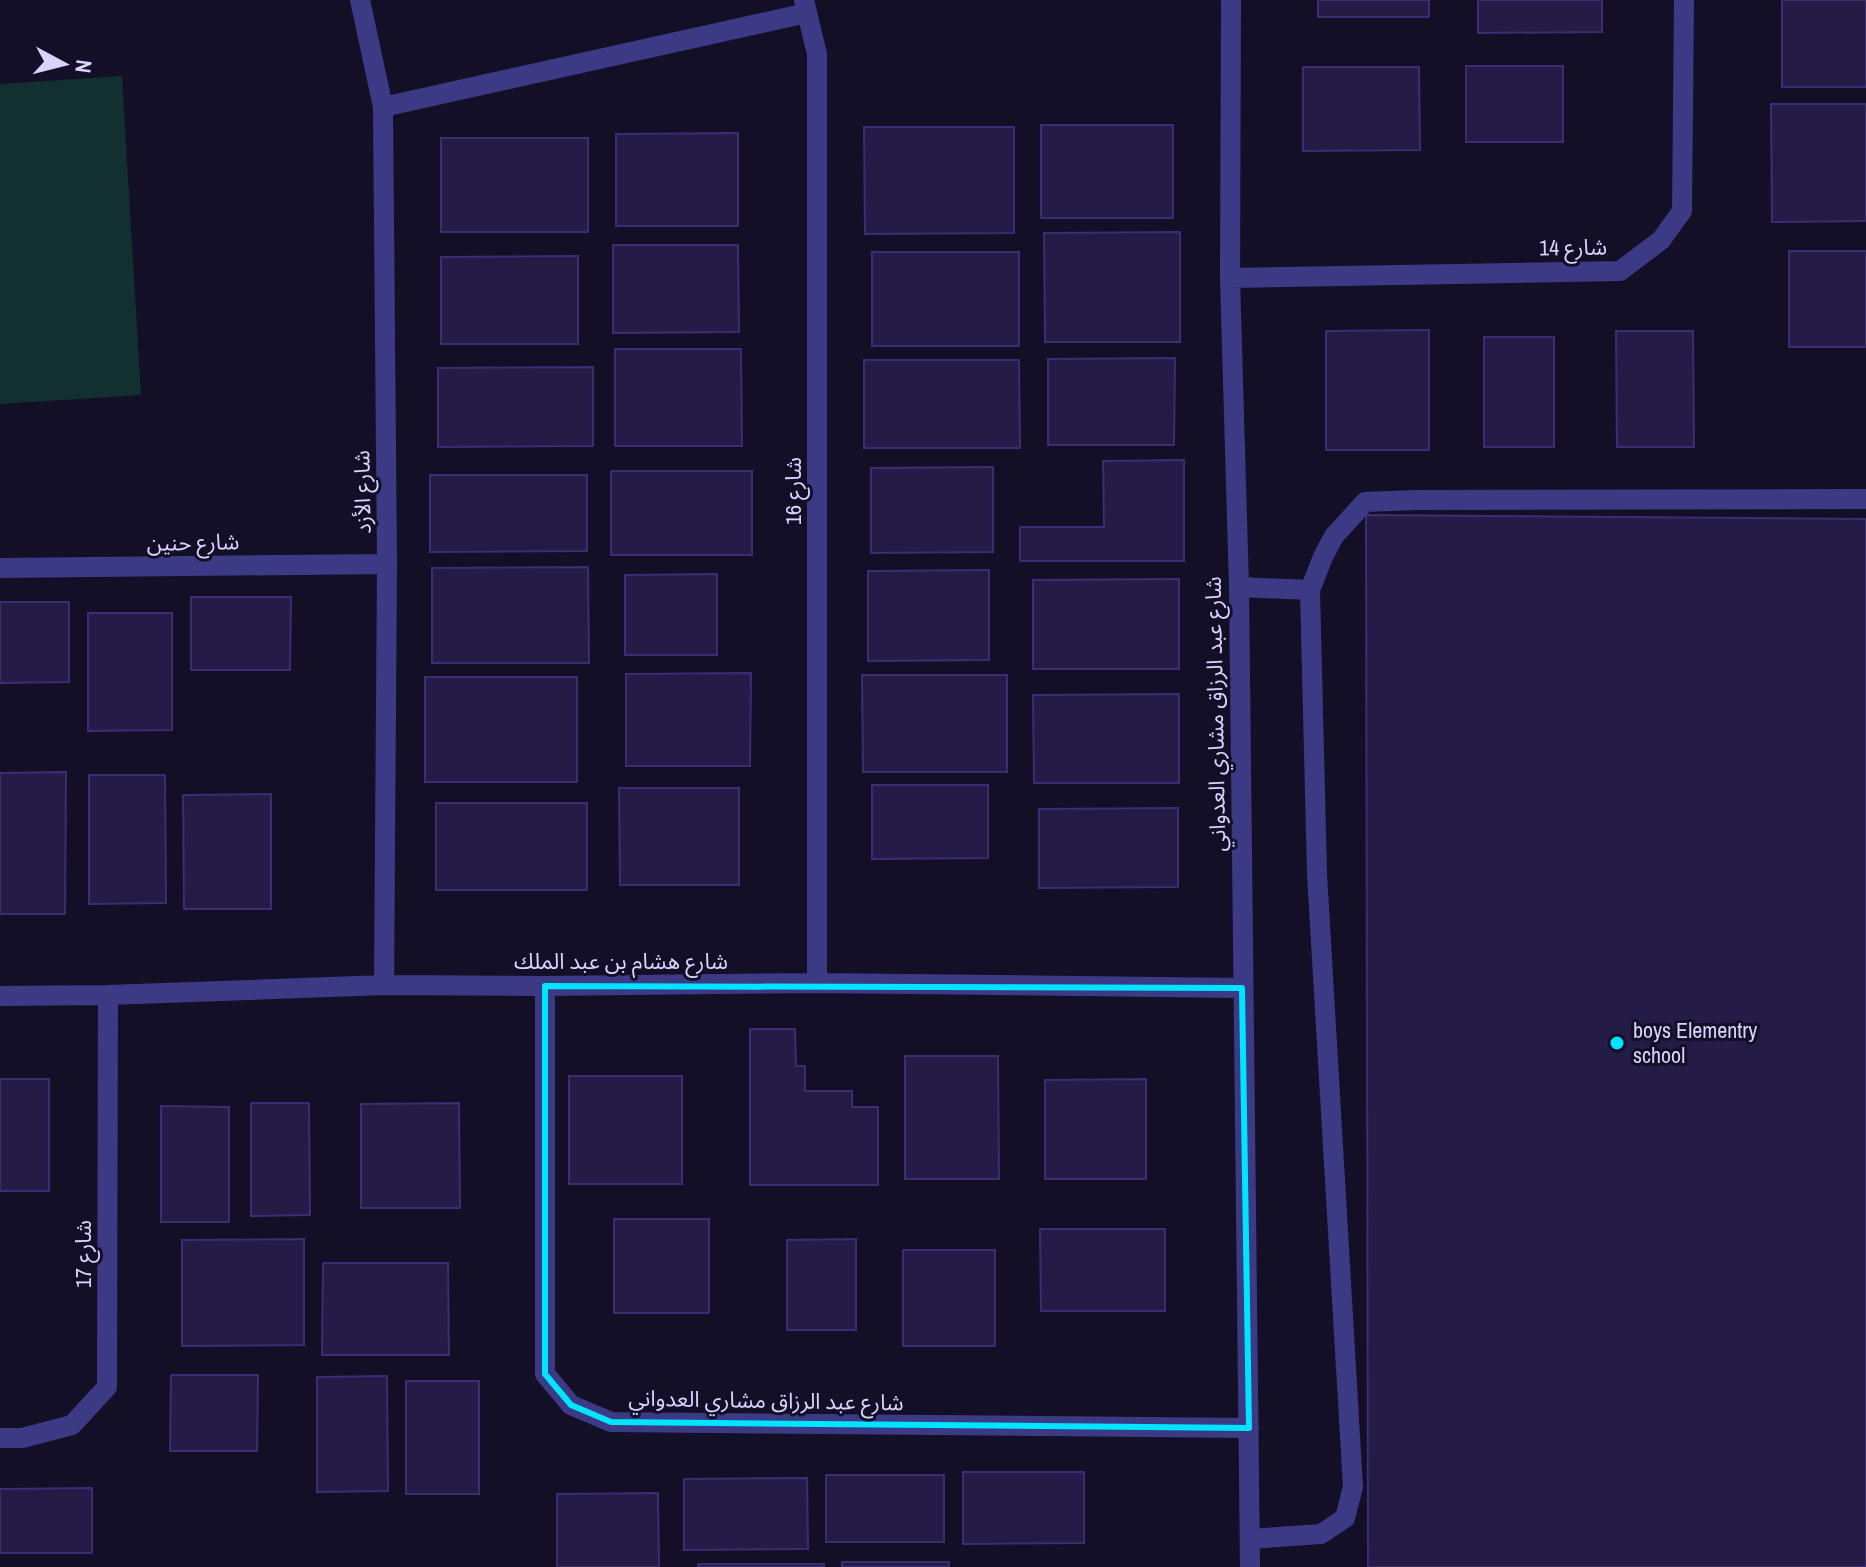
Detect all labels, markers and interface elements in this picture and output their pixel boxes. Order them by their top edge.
north arrow [24,24,104,104]
text: N [68,58,100,75]
street label: شارع 14 [1539,231,1607,265]
street label: شارع الأزد [346,450,380,534]
street label: شارع 16 [778,457,810,525]
street label: شارع حنين [146,526,240,560]
street label: شارع عبد الرزاق مشاري العدواني [1198,576,1235,852]
street label: شارع هشام بن عبد الملك [514,946,728,978]
place label: boys Elementry school [1633,1015,1757,1070]
marker: boys Elementry school [1608,1034,1626,1052]
street label: شارع 17 [68,1220,100,1288]
street label: شارع عبد الرزاق مشاري العدواني [628,1383,904,1420]

